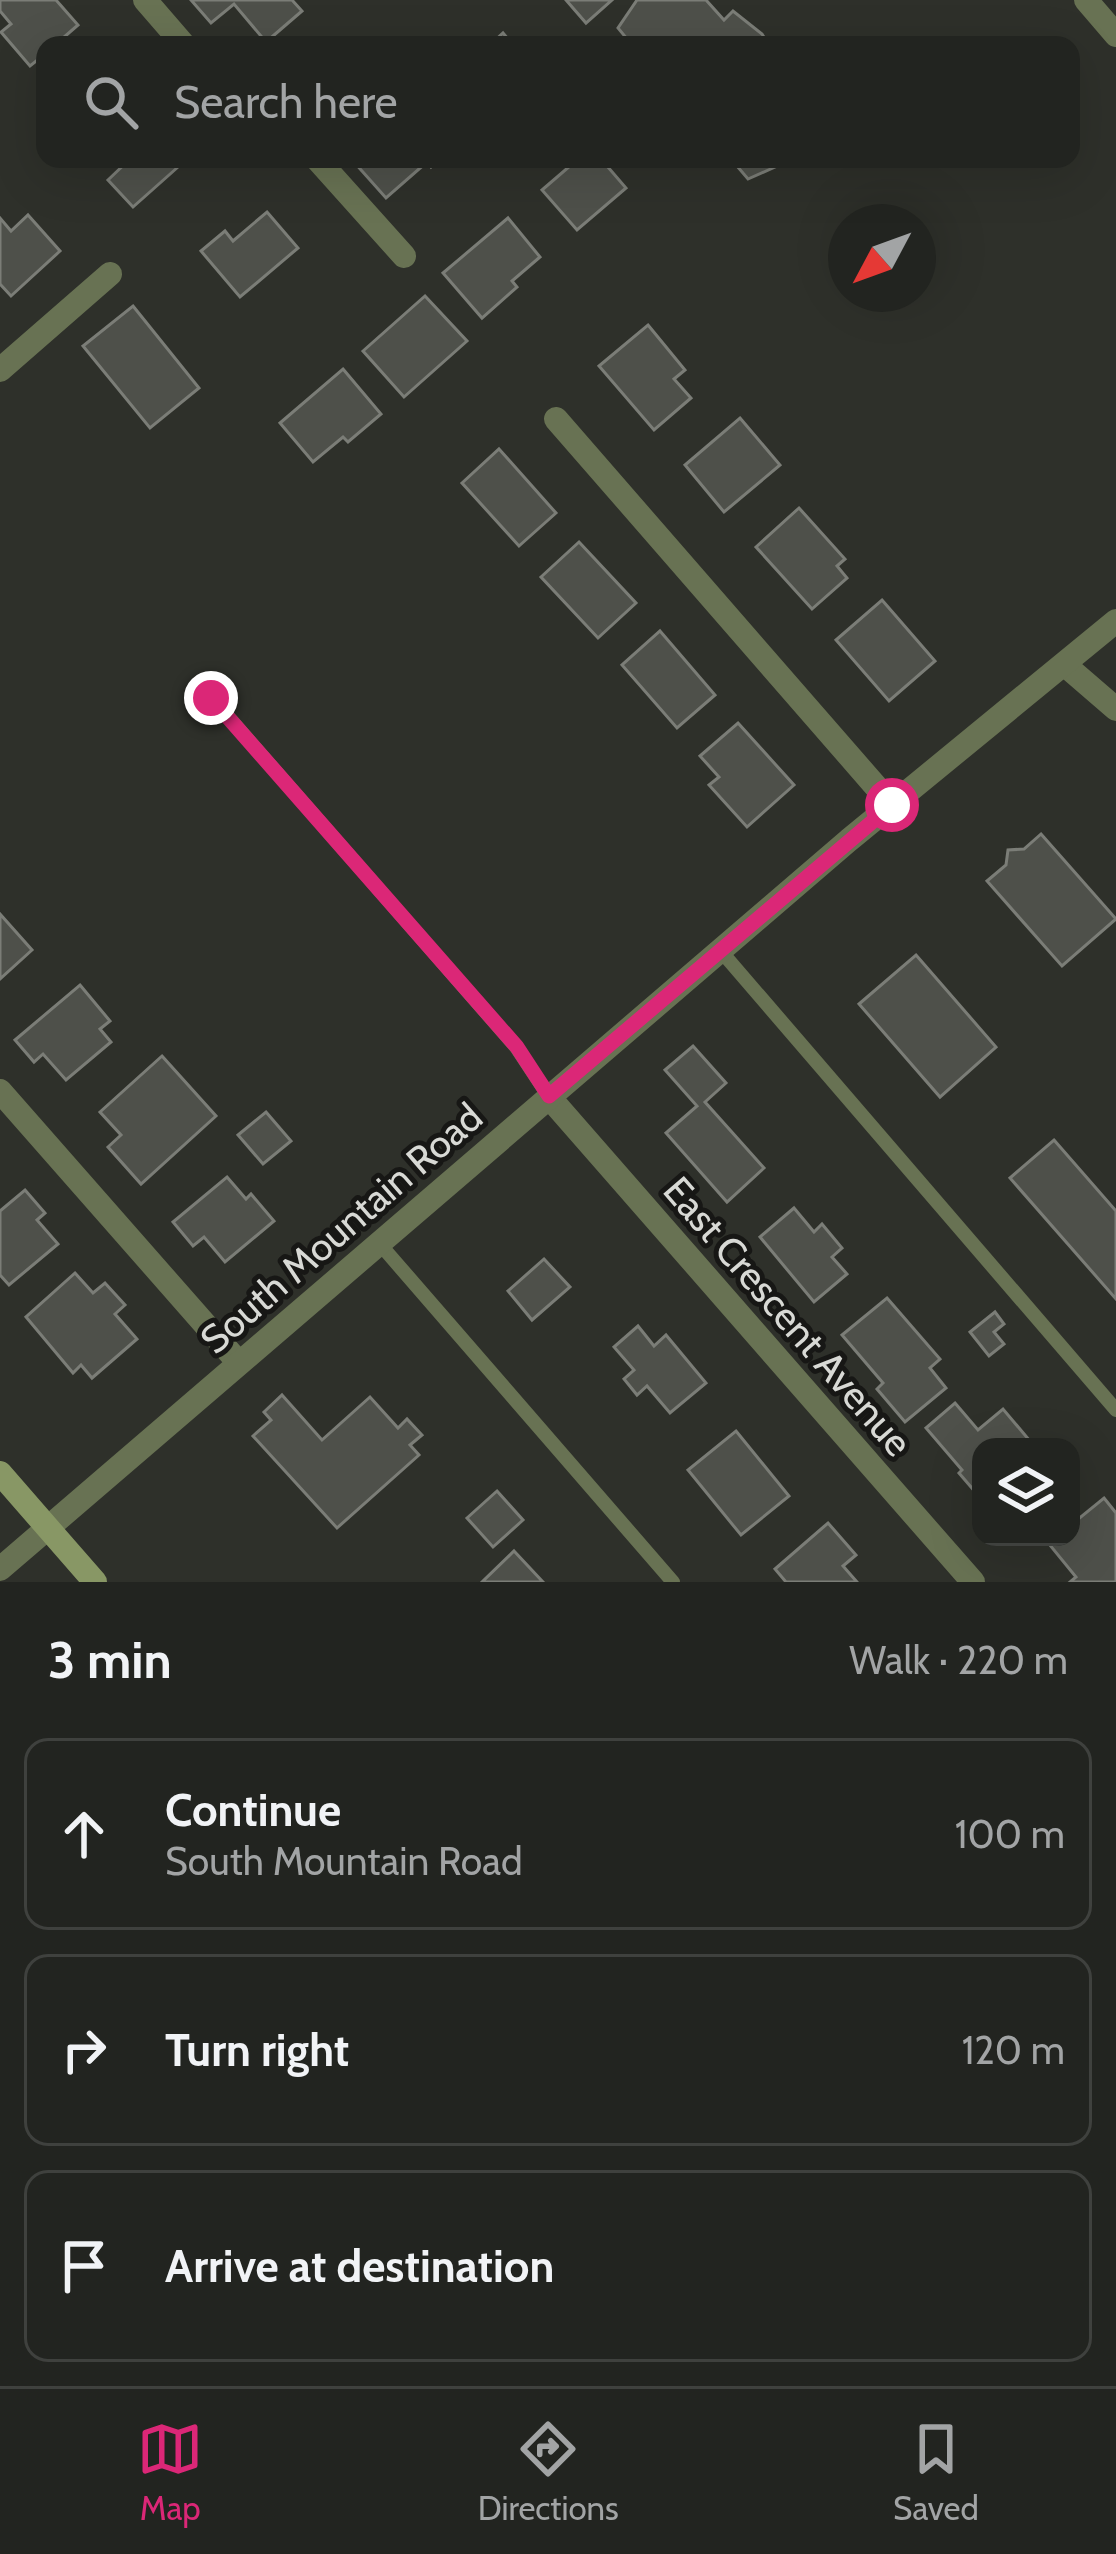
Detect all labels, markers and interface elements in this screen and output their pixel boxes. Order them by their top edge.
search box [36,36,1080,168]
icon: search [78,69,144,135]
text: Search here [174,75,398,129]
north arrow [828,204,936,312]
route end [184,671,238,725]
route start [865,778,919,832]
street label: South Mountain Road [190,1093,492,1363]
street label: East Crescent Avenue [654,1166,922,1466]
map controls [972,1438,1080,1546]
button: layers [972,1438,1080,1546]
text: 3 min [48,1629,172,1691]
text: Walk · 220 m [849,1636,1068,1684]
text: Continue [165,1783,341,1837]
icon: ahead [51,1801,117,1867]
text: 100 m [955,1810,1065,1858]
text: South Mountain Road [165,1837,523,1885]
icon: right [51,2017,117,2083]
text: Turn right [165,2023,349,2077]
text: 120 m [962,2026,1065,2074]
icon: arrive [51,2233,117,2299]
text: Arrive at destination [165,2239,554,2293]
tab: Map [137,2416,203,2528]
tab: Directions [478,2416,619,2528]
tab: Saved [893,2416,979,2528]

